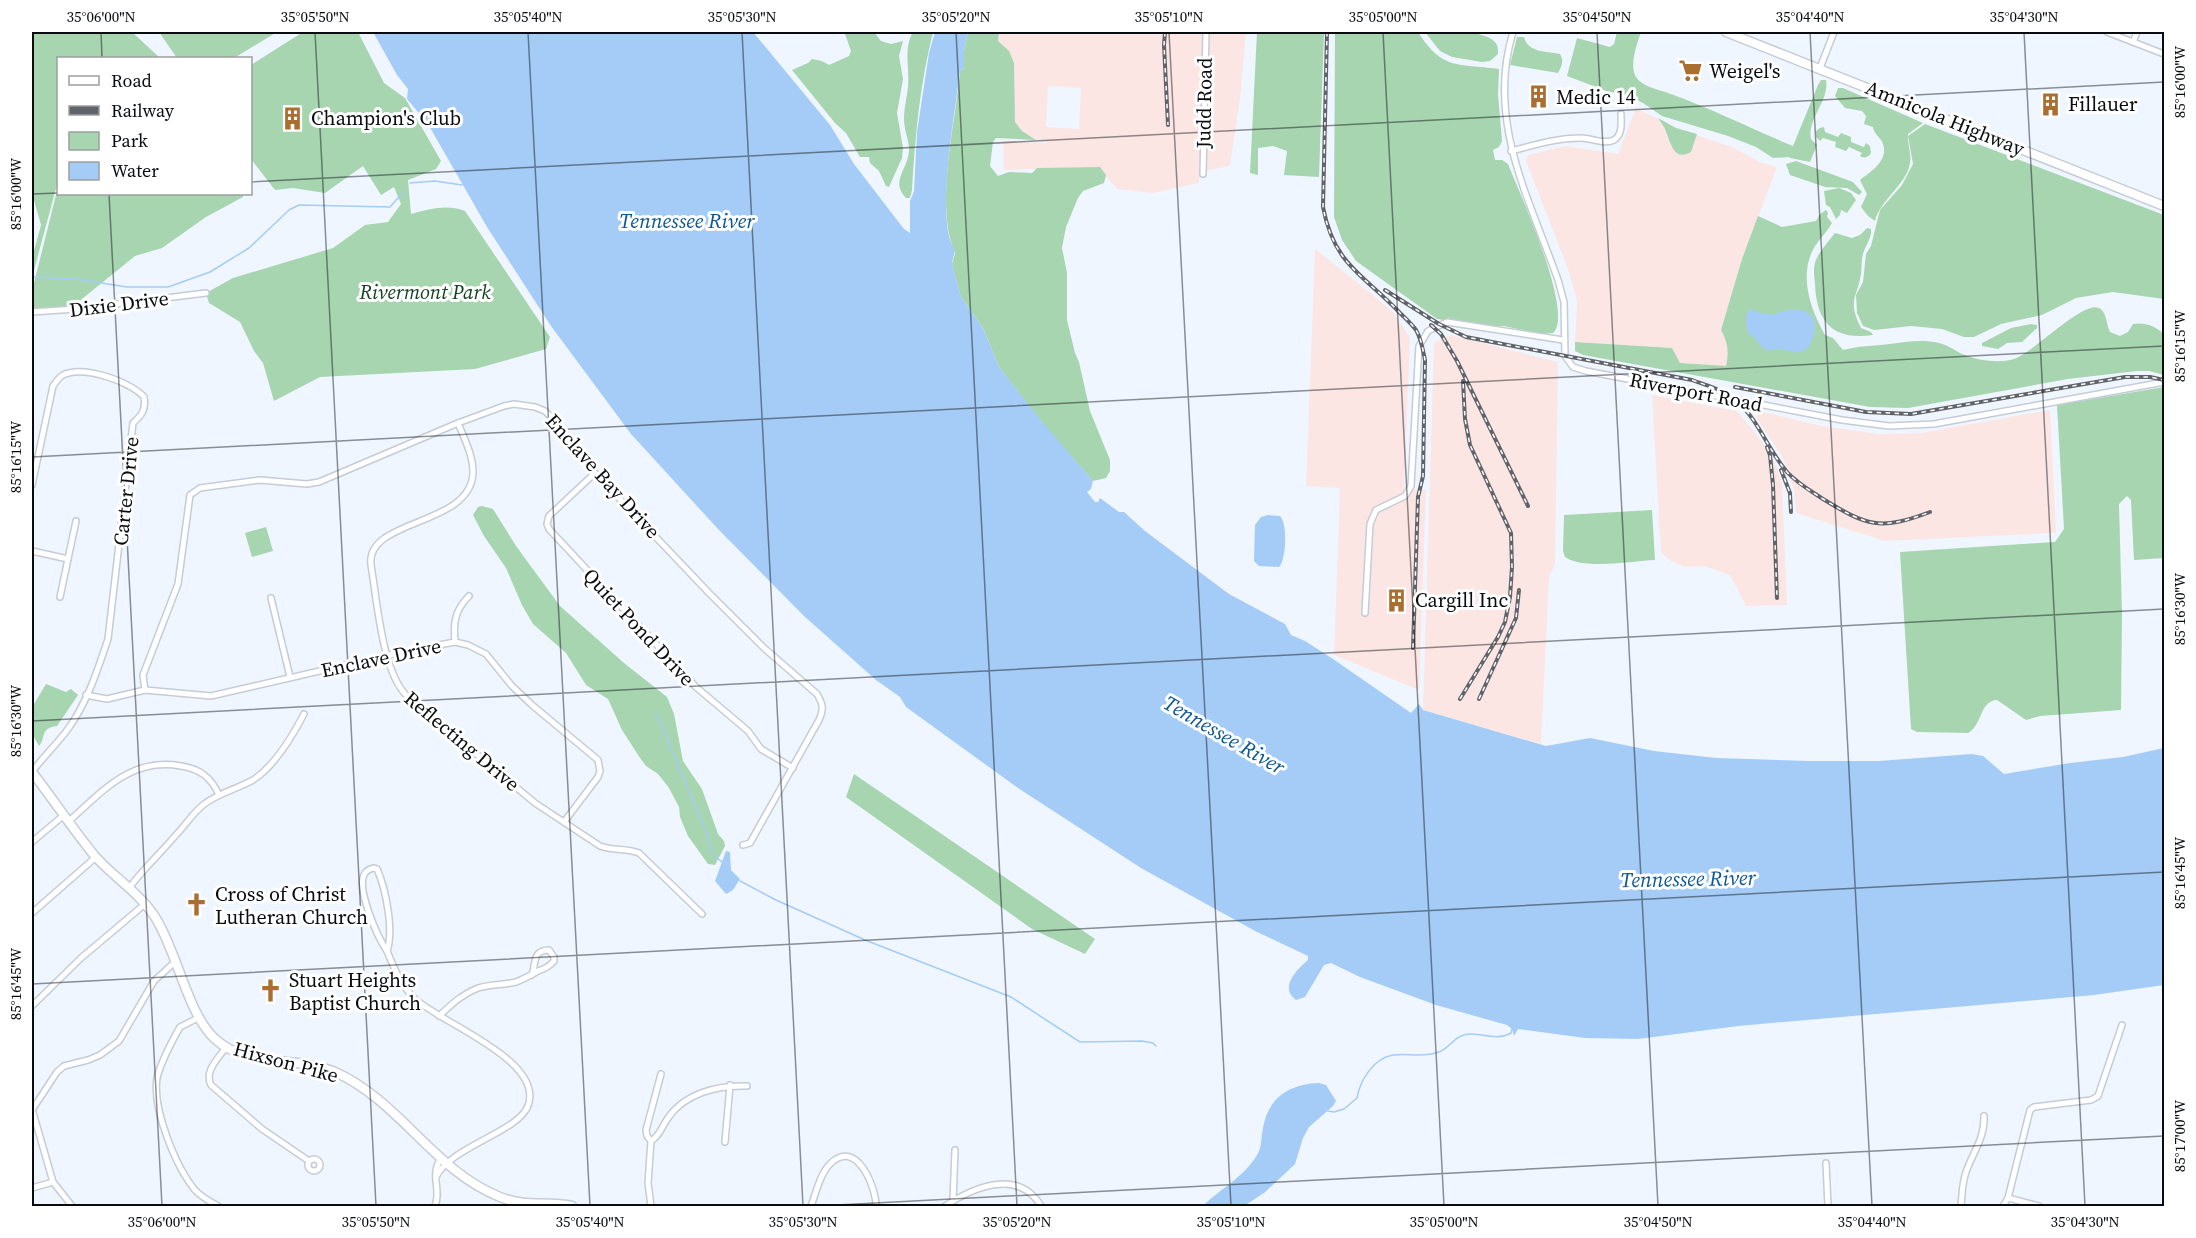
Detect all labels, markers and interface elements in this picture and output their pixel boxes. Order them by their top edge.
text: 35°06'00"N [66,6,136,27]
text: 35°05'50"N [280,6,350,27]
text: 35°05'40"N [493,6,563,27]
text: 35°05'30"N [707,6,777,27]
text: 35°05'20"N [921,6,991,27]
text: 35°05'10"N [1134,6,1204,27]
text: 35°05'00"N [1348,6,1418,27]
text: 35°04'50"N [1562,6,1632,27]
text: 35°04'40"N [1775,6,1845,27]
text: 35°04'30"N [1989,6,2059,27]
text: 85°16'00"W [2169,45,2190,118]
legend [57,57,252,195]
street label: Judd Road [1189,57,1219,150]
place label: Weigel's [1709,57,1780,85]
supermarket icon: Weigel's [1678,58,1704,84]
text: Road [111,68,152,93]
street label: Amnicola Highway [1861,73,2029,163]
place label: Medic 14 [1556,83,1636,111]
building icon: Medic 14 [1525,84,1551,110]
place label: Fillauer [2068,90,2138,118]
building icon: Fillauer [2037,91,2063,117]
text: Railway [111,98,175,123]
place label: Champion's Club [311,104,461,132]
building icon: Champion's Club [280,105,306,131]
text: Park [111,128,148,153]
text: 85°16'00"W [5,157,26,230]
text: Water [111,158,159,183]
water label: Tennessee River [619,206,755,235]
park label: Rivermont Park [358,278,491,306]
street label: Dixie Drive [68,284,170,324]
text: 85°16'15"W [2169,309,2190,382]
street label: Riverport Road [1627,365,1766,419]
street label: Enclave Bay Drive [539,407,667,545]
text: 85°16'15"W [5,420,26,493]
street label: Carter Drive [106,435,146,547]
street label: Quiet Pond Drive [577,562,701,692]
text: 85°16'30"W [2169,572,2190,645]
place label: Cargill Inc [1415,586,1508,614]
building icon: Cargill Inc [1384,587,1410,613]
street label: Enclave Drive [318,632,444,684]
text: 85°16'30"W [5,684,26,757]
street label: Reflecting Drive [398,684,526,798]
water label: Tennessee River [1158,688,1291,781]
text: 85°16'45"W [2169,836,2190,909]
water label: Tennessee River [1620,863,1757,894]
place label: Cross of Christ Lutheran Church [215,880,368,931]
church icon: Cross of Christ Lutheran Church [184,892,210,918]
text: 85°16'45"W [5,947,26,1020]
place label: Stuart Heights Baptist Church [289,966,421,1017]
church icon: Stuart Heights Baptist Church [258,978,284,1004]
street label: Hixson Pike [231,1035,341,1089]
text: 85°17'00"W [2169,1099,2190,1172]
text: 35°06'00"N [127,1211,197,1232]
text: 35°05'50"N [341,1211,411,1232]
text: 35°05'40"N [555,1211,625,1232]
text: 35°05'30"N [768,1211,838,1232]
text: 35°05'20"N [982,1211,1052,1232]
text: 35°05'10"N [1196,1211,1266,1232]
text: 35°05'00"N [1409,1211,1479,1232]
text: 35°04'50"N [1623,1211,1693,1232]
text: 35°04'40"N [1837,1211,1907,1232]
text: 35°04'30"N [2050,1211,2120,1232]

